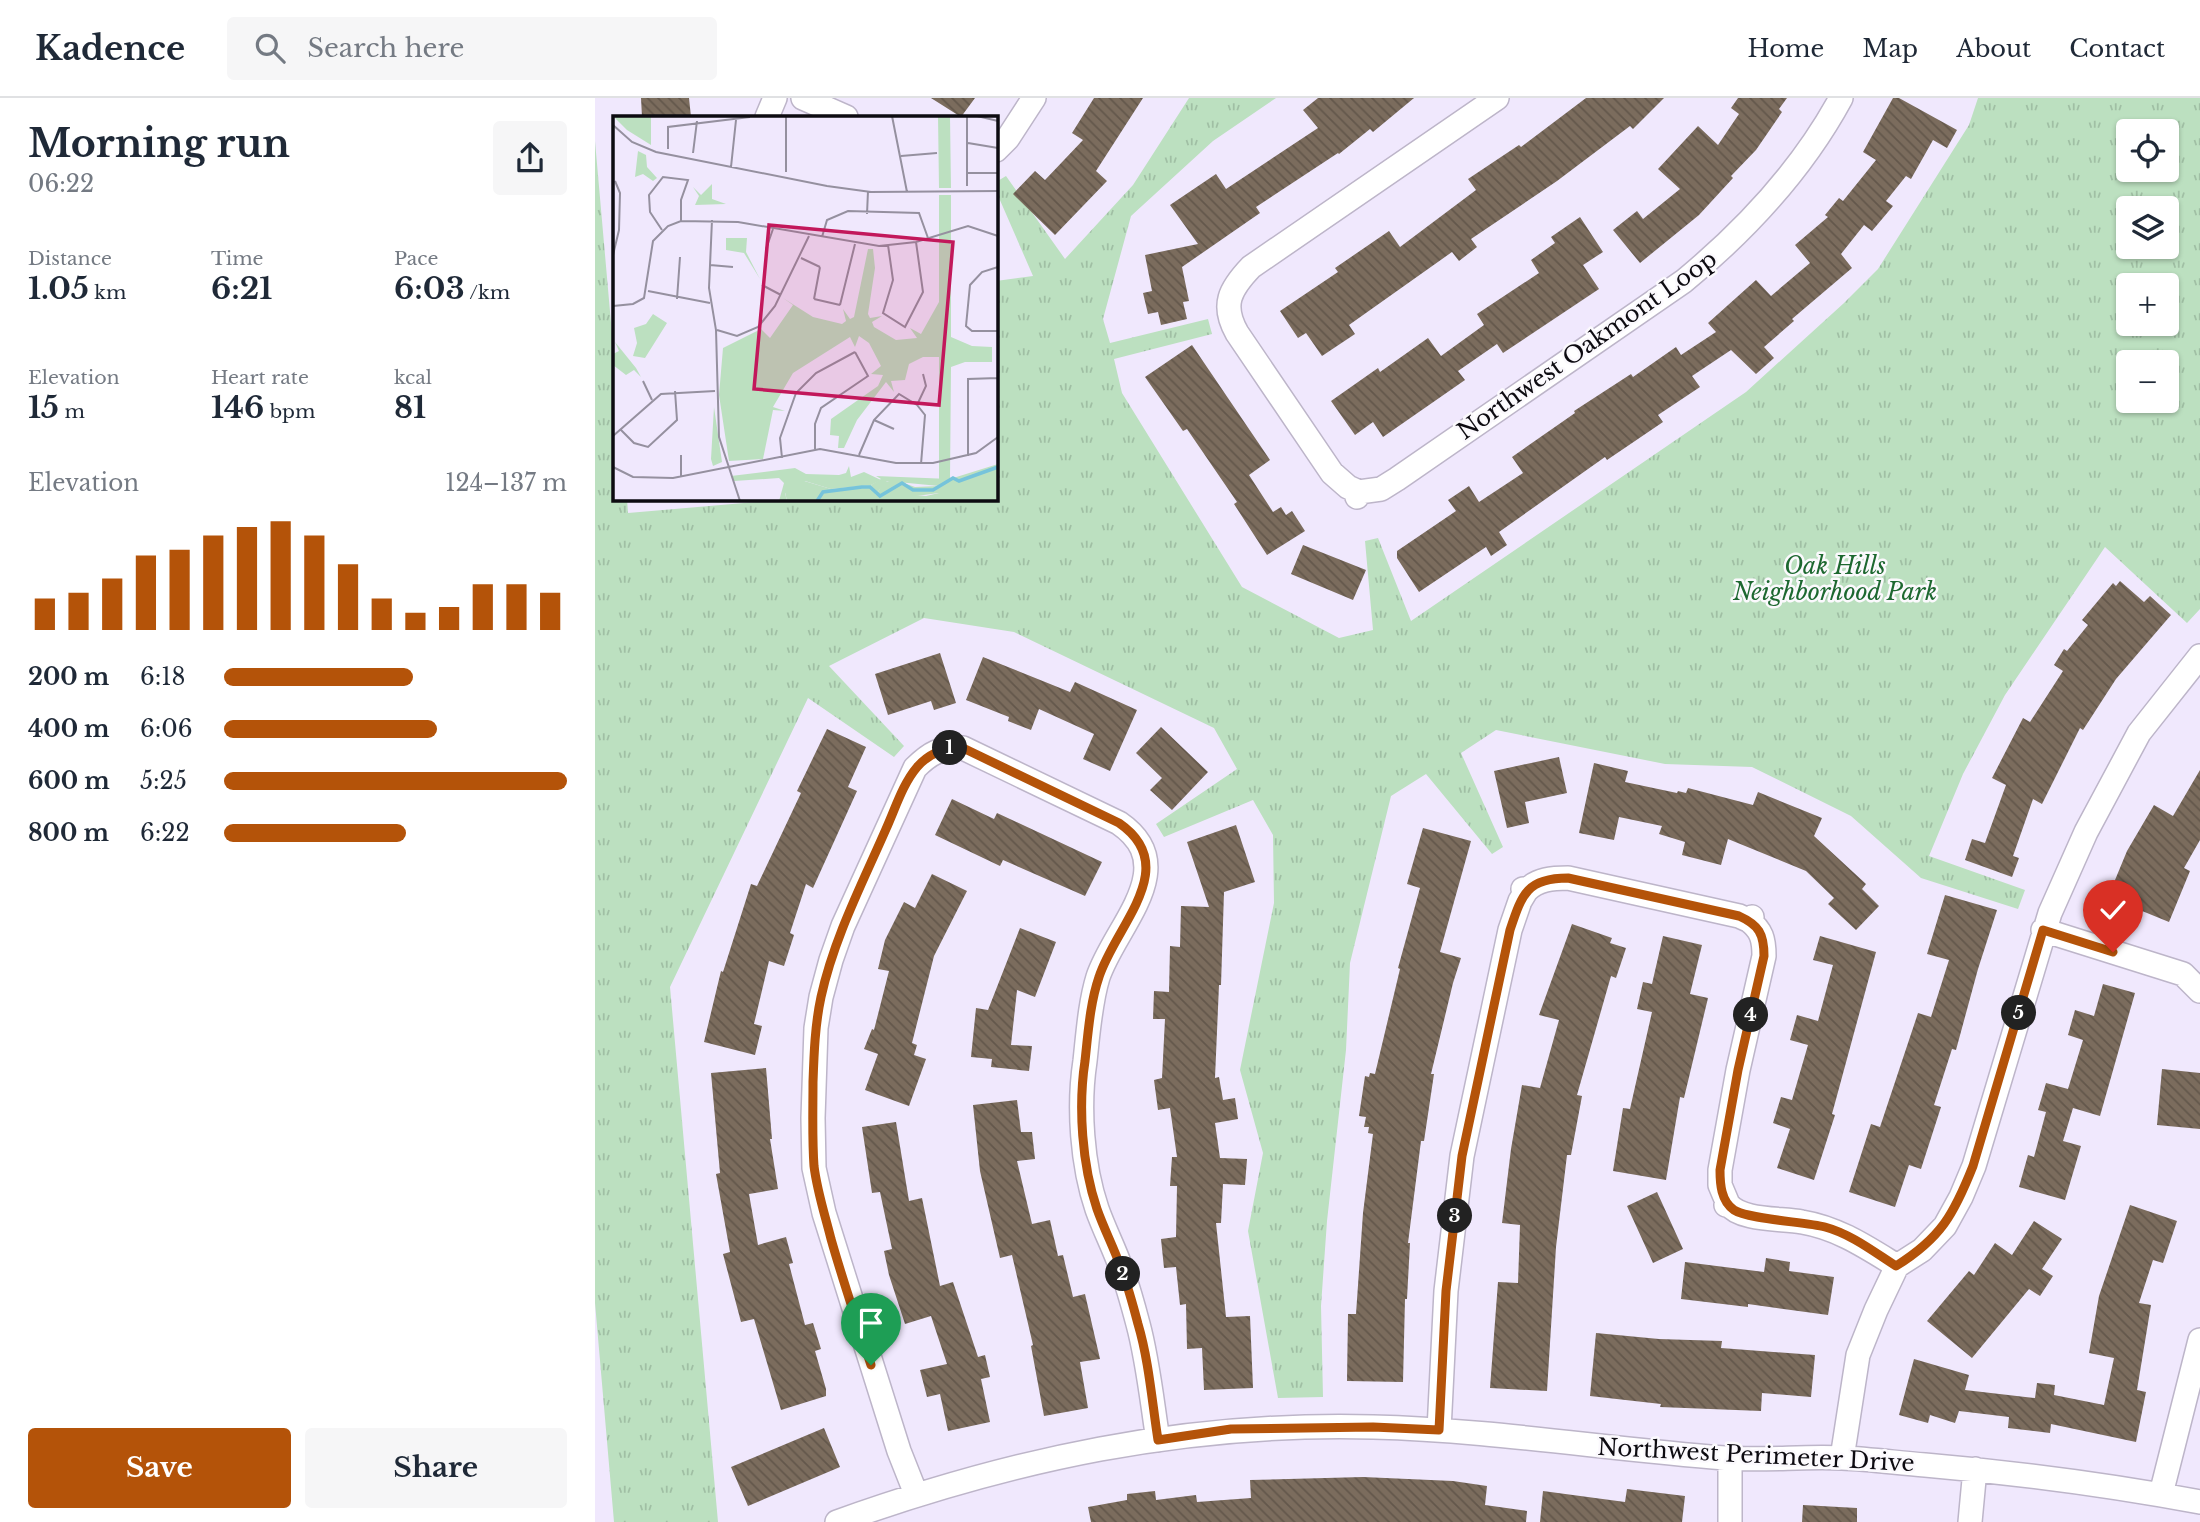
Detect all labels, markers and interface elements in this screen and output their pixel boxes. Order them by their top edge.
search box [227,17,717,80]
text: Kadence [35,28,185,69]
icon: search [251,29,289,67]
text: Search here [307,32,464,64]
text: Home [1748,34,1824,63]
text: Map [1862,34,1918,63]
text: About [1956,34,2031,63]
text: Contact [2069,34,2165,63]
inset map [613,116,997,500]
map controls [2116,119,2179,413]
button: locate [2116,119,2179,182]
text: Morning run [28,120,290,167]
button: share [493,121,567,195]
text: 06:22 [28,170,94,198]
button: layers [2116,196,2179,259]
street label: Northwest Oakmont Loop [1452,245,1722,445]
text: Distance [28,247,112,270]
text: Time [211,247,263,270]
text: Pace [394,247,438,270]
text: 1.05 [28,270,89,307]
text: 6:21 [211,270,272,307]
text: 6:03 [394,270,465,307]
button: + [2116,273,2179,336]
text: km [89,281,126,304]
text: /km [465,281,510,304]
button: − [2116,350,2179,413]
text: Elevation [28,366,120,389]
text: Heart rate [211,366,309,389]
text: kcal [394,366,432,389]
text: 15 [28,389,59,426]
text: 146 [211,389,264,426]
text: 81 [394,389,426,426]
text: m [59,400,85,423]
text: bpm [264,400,315,423]
text: Elevation [28,469,139,497]
text: 124–137 m [445,469,567,497]
park label: Oak Hills Neighborhood Park [1732,552,1937,606]
text: 200 m [28,663,109,691]
text: 6:18 [140,663,186,691]
text: 400 m [28,715,110,743]
text: 6:06 [140,715,193,743]
pin: 1 [933,730,967,766]
text: 1 [945,736,954,759]
text: 600 m [28,767,110,795]
text: 5:25 [140,767,187,795]
text: 800 m [28,819,109,847]
text: 6:22 [140,819,190,847]
pin [2083,880,2143,952]
icon: check [2094,891,2132,929]
pin: 5 [2001,996,2037,1030]
pin: 4 [1733,998,1769,1032]
text: 5 [2013,1001,2024,1024]
text: 4 [1744,1003,1757,1026]
pin: 3 [1437,1198,1473,1234]
text: 3 [1448,1204,1461,1227]
pin: 2 [1105,1256,1141,1292]
text: 2 [1116,1262,1129,1285]
pin [841,1293,901,1365]
icon: arrive [852,1304,890,1342]
button: Save [28,1428,291,1508]
button: Share [305,1428,567,1508]
street label: Northwest Perimeter Drive [1597,1433,1915,1477]

